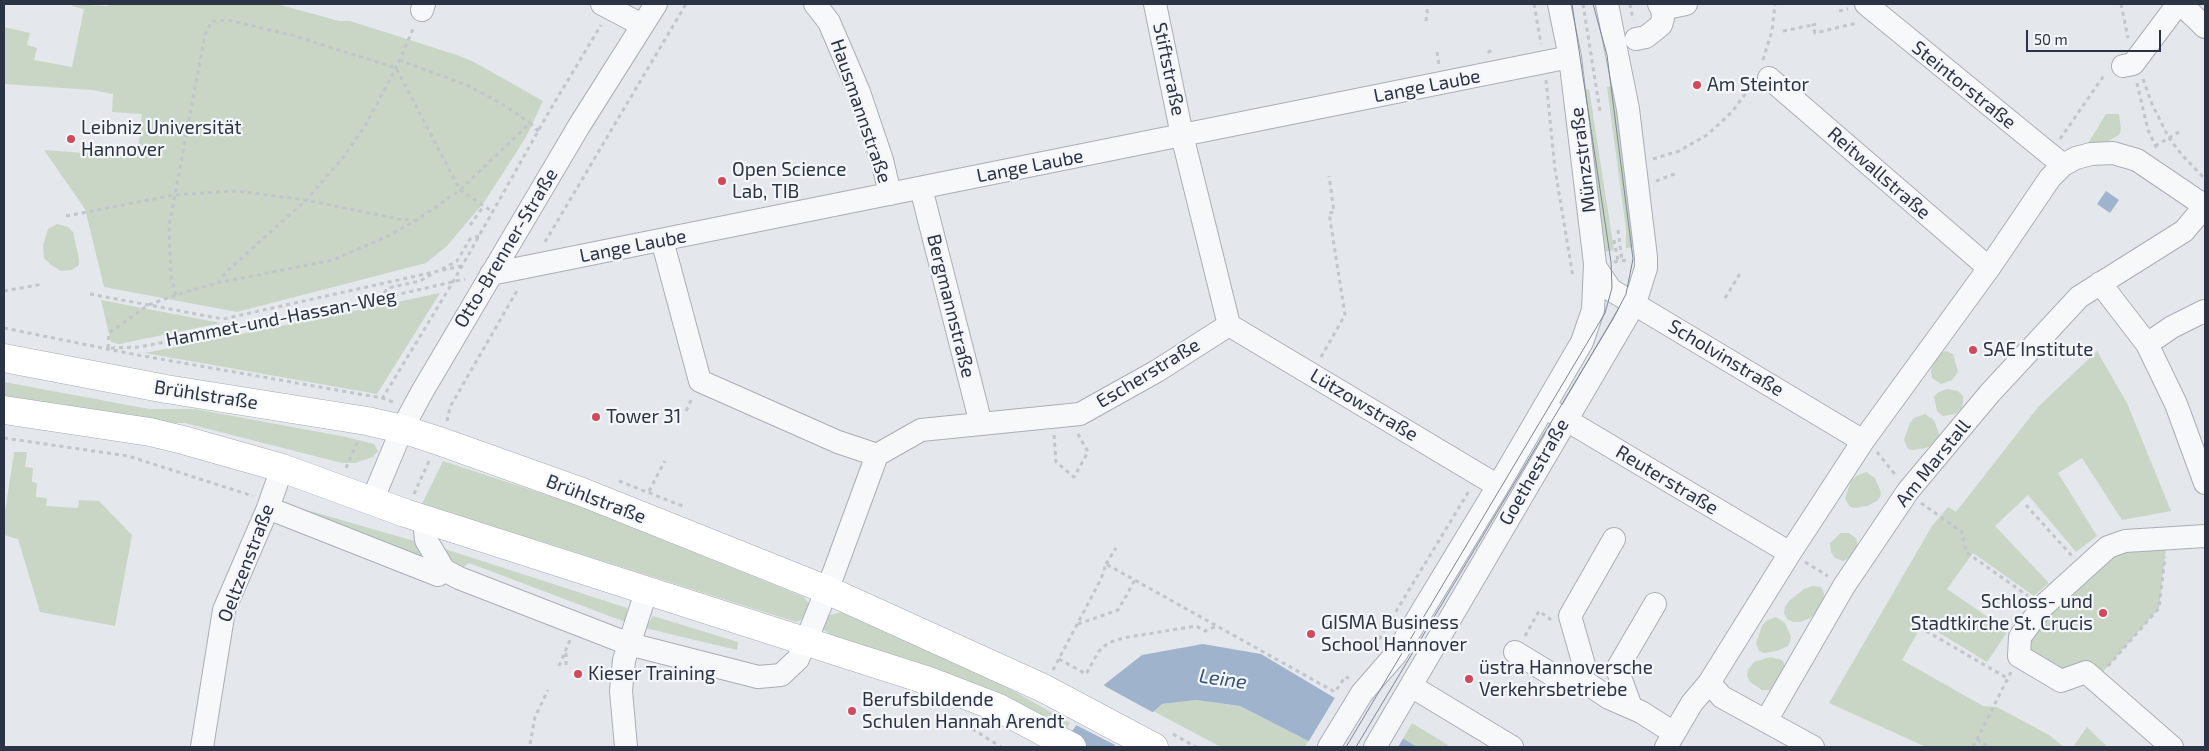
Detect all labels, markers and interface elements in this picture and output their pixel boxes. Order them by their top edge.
street label: Stiftstraße [1148,20,1190,118]
scale bar [2029,20,2164,52]
text: 50 m [2034,30,2068,48]
street label: Hausmannstraße [826,36,896,186]
street label: Steintorstraße [1907,36,2021,134]
street label: Lange Laube [1372,64,1482,108]
place label: Am Steintor [1707,74,1809,96]
marker: Am Steintor [1691,79,1703,91]
street label: Münzstraße [1565,106,1601,214]
place label: Leibniz Universität Hannover [81,117,242,161]
street label: Reitwallstraße [1823,122,1935,224]
marker: Leibniz Universität Hannover [65,133,77,145]
street label: Lange Laube [975,144,1085,188]
place label: Open Science Lab, TIB [732,159,846,203]
street label: Otto-Brenner-Straße [449,164,563,332]
marker: Open Science Lab, TIB [716,175,728,187]
street label: Lange Laube [578,224,688,268]
street label: Bergmannstraße [922,232,980,380]
street label: Hammet-und-Hassan-Weg [164,284,398,352]
street label: Scholvinstraße [1664,315,1788,401]
street label: Escherstraße [1092,333,1204,413]
place label: SAE Institute [1983,339,2093,361]
marker: SAE Institute [1967,344,1979,356]
street label: Lützowstraße [1306,364,1422,446]
street label: Brühlstraße [152,376,260,414]
place label: Tower 31 [606,406,681,428]
marker: Tower 31 [590,411,602,423]
street label: Goethestraße [1494,415,1574,529]
street label: Am Marstall [1891,415,1975,511]
street label: Reuterstraße [1612,440,1722,520]
street label: Brühlstraße [543,470,649,528]
street label: Oeltzenstraße [213,501,279,625]
place label: Schloss- und Stadtkirche St. Crucis [1911,591,2093,635]
marker: Schloss- und Stadtkirche St. Crucis [2097,607,2109,619]
place label: GISMA Business School Hannover [1321,612,1467,656]
marker: GISMA Business School Hannover [1305,628,1317,640]
place label: üstra Hannoversche Verkehrsbetriebe [1479,657,1653,701]
place label: Kieser Training [588,663,715,685]
water label: Leine [1198,664,1248,694]
marker: Kieser Training [572,668,584,680]
marker: üstra Hannoversche Verkehrsbetriebe [1463,673,1475,685]
place label: Berufsbildende Schulen Hannah Arendt [862,689,1064,733]
marker: Berufsbildende Schulen Hannah Arendt [846,705,858,717]

